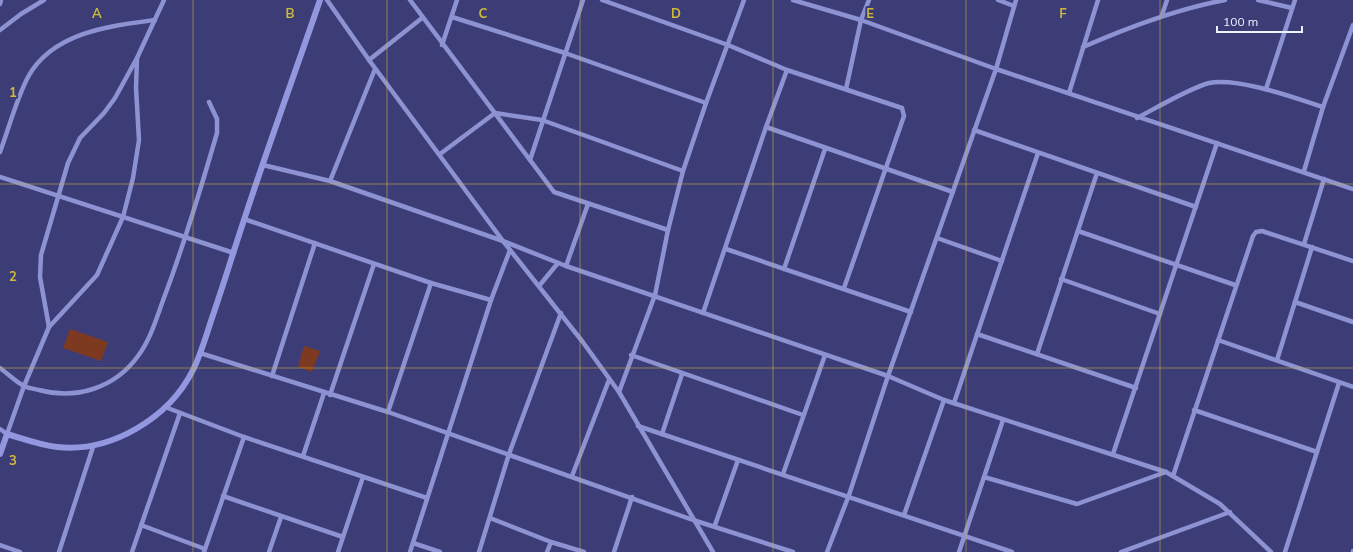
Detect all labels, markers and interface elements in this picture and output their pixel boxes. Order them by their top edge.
text: A [92,5,102,21]
text: B [286,5,295,21]
text: C [479,5,488,21]
text: D [671,5,681,21]
text: E [866,5,874,21]
text: F [1059,5,1067,21]
scale bar [1217,8,1302,34]
text: 100 m [1223,14,1258,29]
text: 1 [9,84,17,100]
text: 2 [9,268,17,284]
text: 3 [9,452,17,468]

